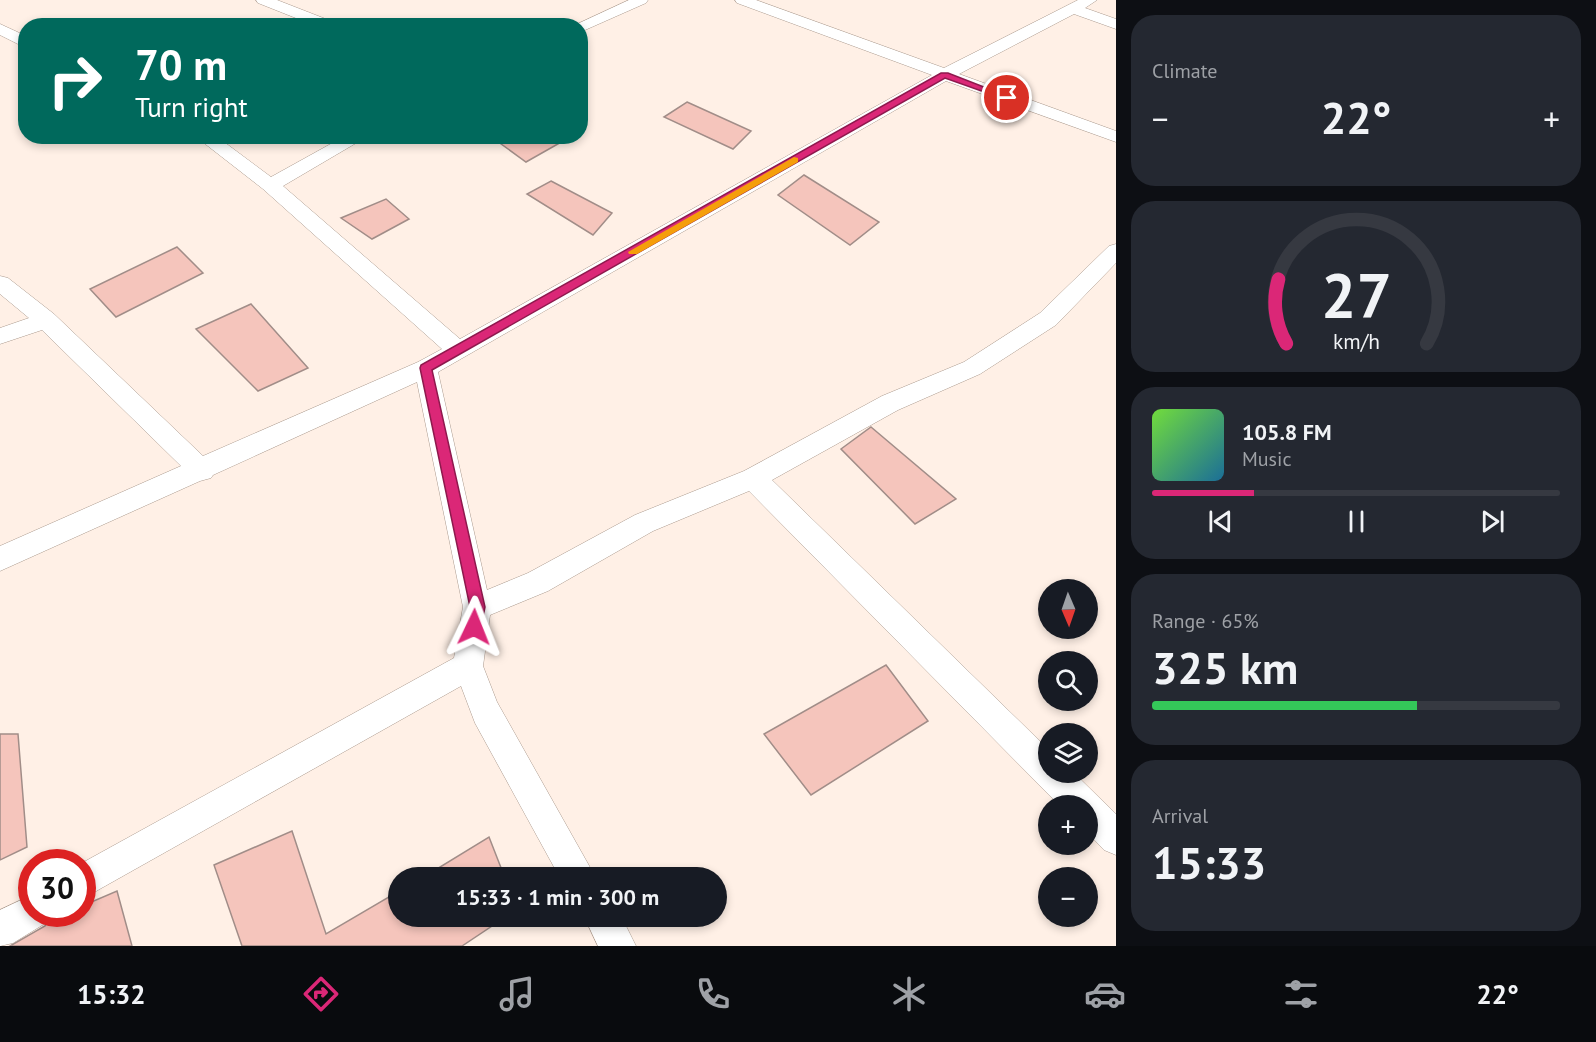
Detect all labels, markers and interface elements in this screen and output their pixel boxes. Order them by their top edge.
text: 70 m [135,37,227,92]
icon: right [36,42,114,120]
text: Climate [1152,58,1218,84]
pin [981,72,1032,123]
icon: arrive [990,81,1023,114]
text: 22° [1321,88,1391,146]
text: Turn right [135,90,248,124]
text: − [1152,97,1169,140]
text: + [1543,97,1560,140]
text: 27 [1321,254,1391,335]
text: km/h [1332,327,1379,355]
text: 105.8 FM [1242,418,1332,446]
text: Music [1242,446,1291,472]
icon: previous [1204,505,1237,538]
icon: pause [1340,505,1373,538]
icon: next [1476,505,1509,538]
north arrow [1038,579,1098,639]
map controls [1038,579,1098,927]
position arrow [442,595,506,659]
text: Range · 65% [1152,608,1259,634]
text: 325 km [1152,638,1298,696]
button: search [1038,651,1098,711]
button: layers [1038,723,1098,783]
button: + [1038,795,1098,855]
text: Arrival [1152,803,1208,829]
text: 15:33 [1152,833,1266,891]
speed limit sign: 30 [18,849,96,927]
button: − [1038,867,1098,927]
text: 15:33 · 1 min · 300 m [456,883,659,911]
icon: directions [300,973,342,1015]
icon: music [496,973,538,1015]
icon: phone [692,973,734,1015]
icon: climate [888,973,930,1015]
icon: car [1084,973,1126,1015]
icon: filters [1280,973,1322,1015]
text: 15:32 [77,977,146,1011]
text: 22° [1476,977,1519,1011]

